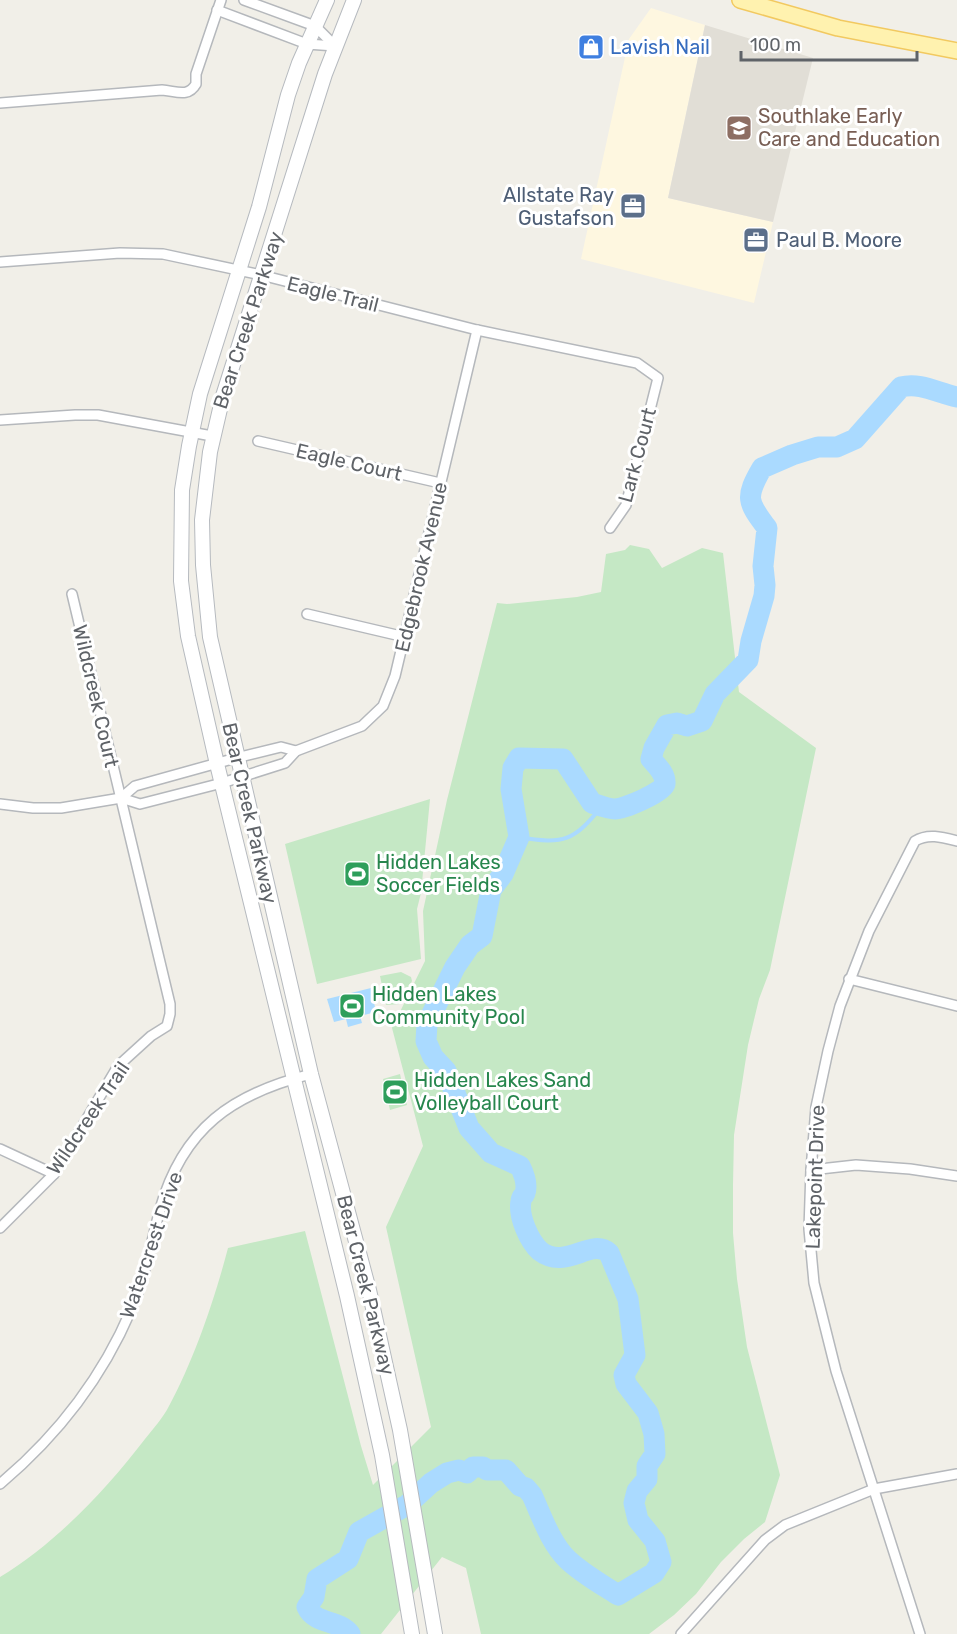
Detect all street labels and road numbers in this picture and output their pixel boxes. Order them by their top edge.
street label: Bear Creek Parkway [208,228,288,412]
street label: Eagle Trail [285,271,381,317]
street label: Lark Court [613,405,661,505]
street label: Eagle Court [294,438,405,486]
street label: Edgebrook Avenue [390,480,452,654]
street label: Wildcreek Court [68,622,124,770]
street label: Bear Creek Parkway [217,720,283,906]
street label: Wildcreek Trail [41,1057,135,1179]
street label: Lakepoint Drive [800,1104,830,1250]
street label: Watercrest Drive [115,1168,187,1322]
street label: Bear Creek Parkway [332,1192,400,1378]

